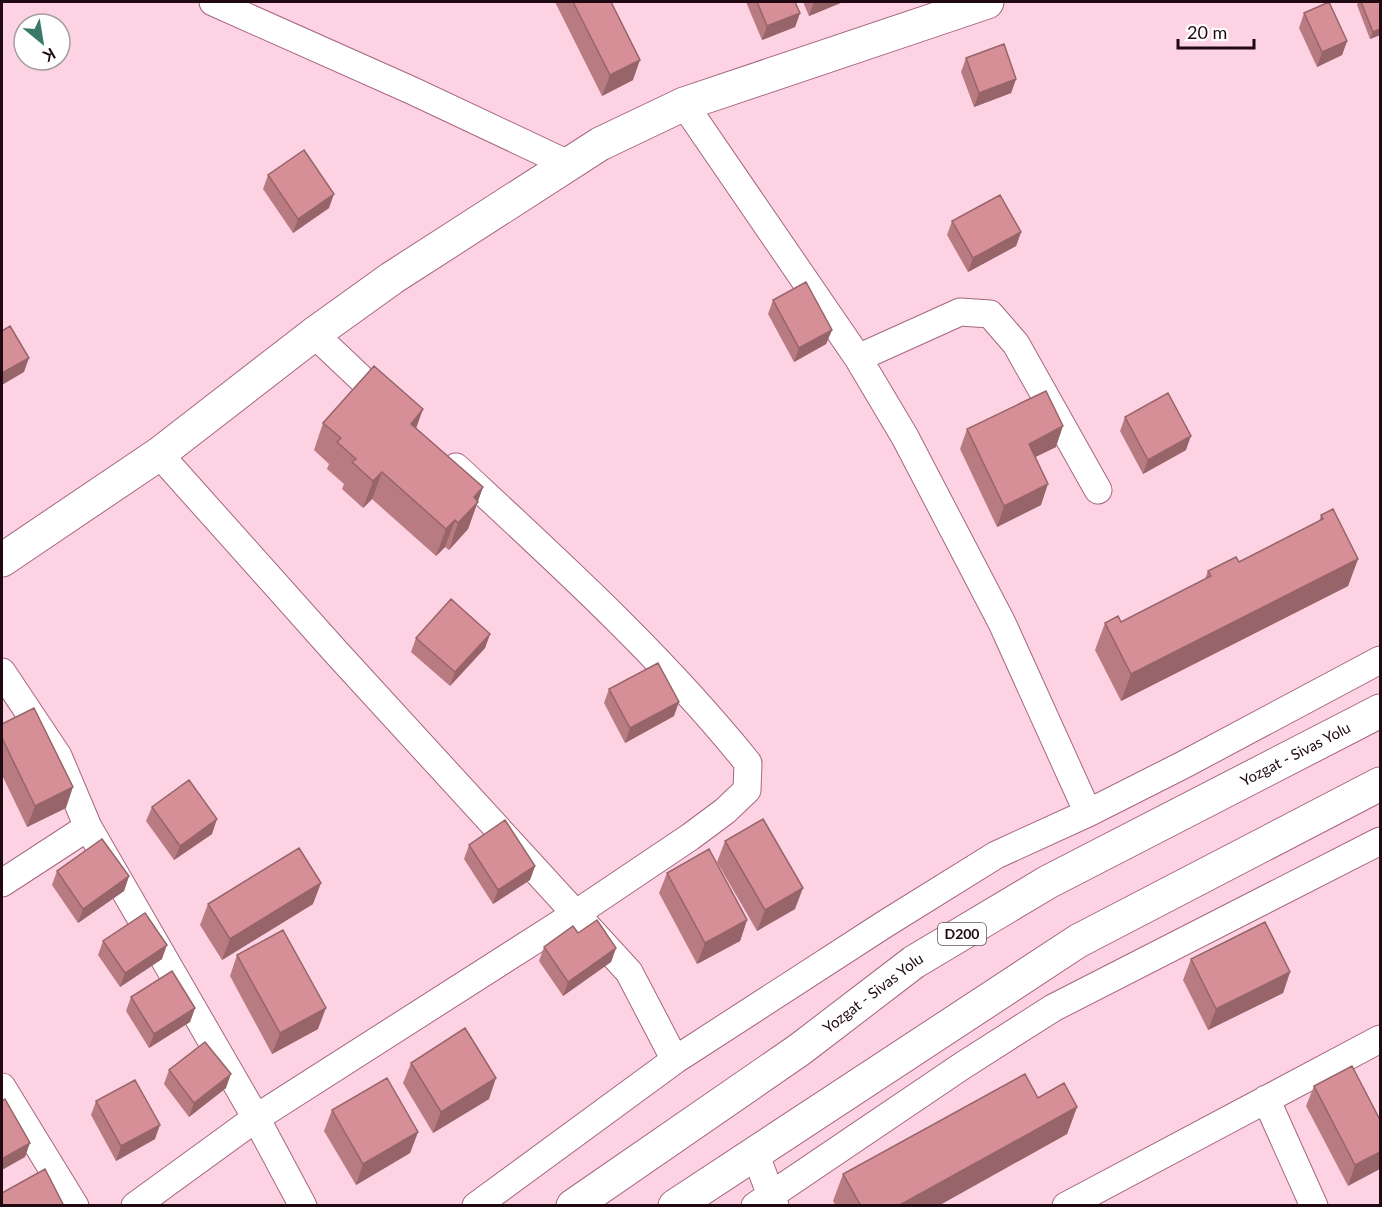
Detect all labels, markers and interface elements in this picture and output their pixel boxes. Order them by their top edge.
north arrow [12,12,72,72]
scale bar [1178,12,1254,50]
text: 20 m [1187,21,1227,43]
text: K [39,44,59,67]
street label: Yozgat - Sivas Yolu [1237,718,1353,789]
road number: D200 [938,923,986,945]
street label: Yozgat - Sivas Yolu [819,949,926,1036]

